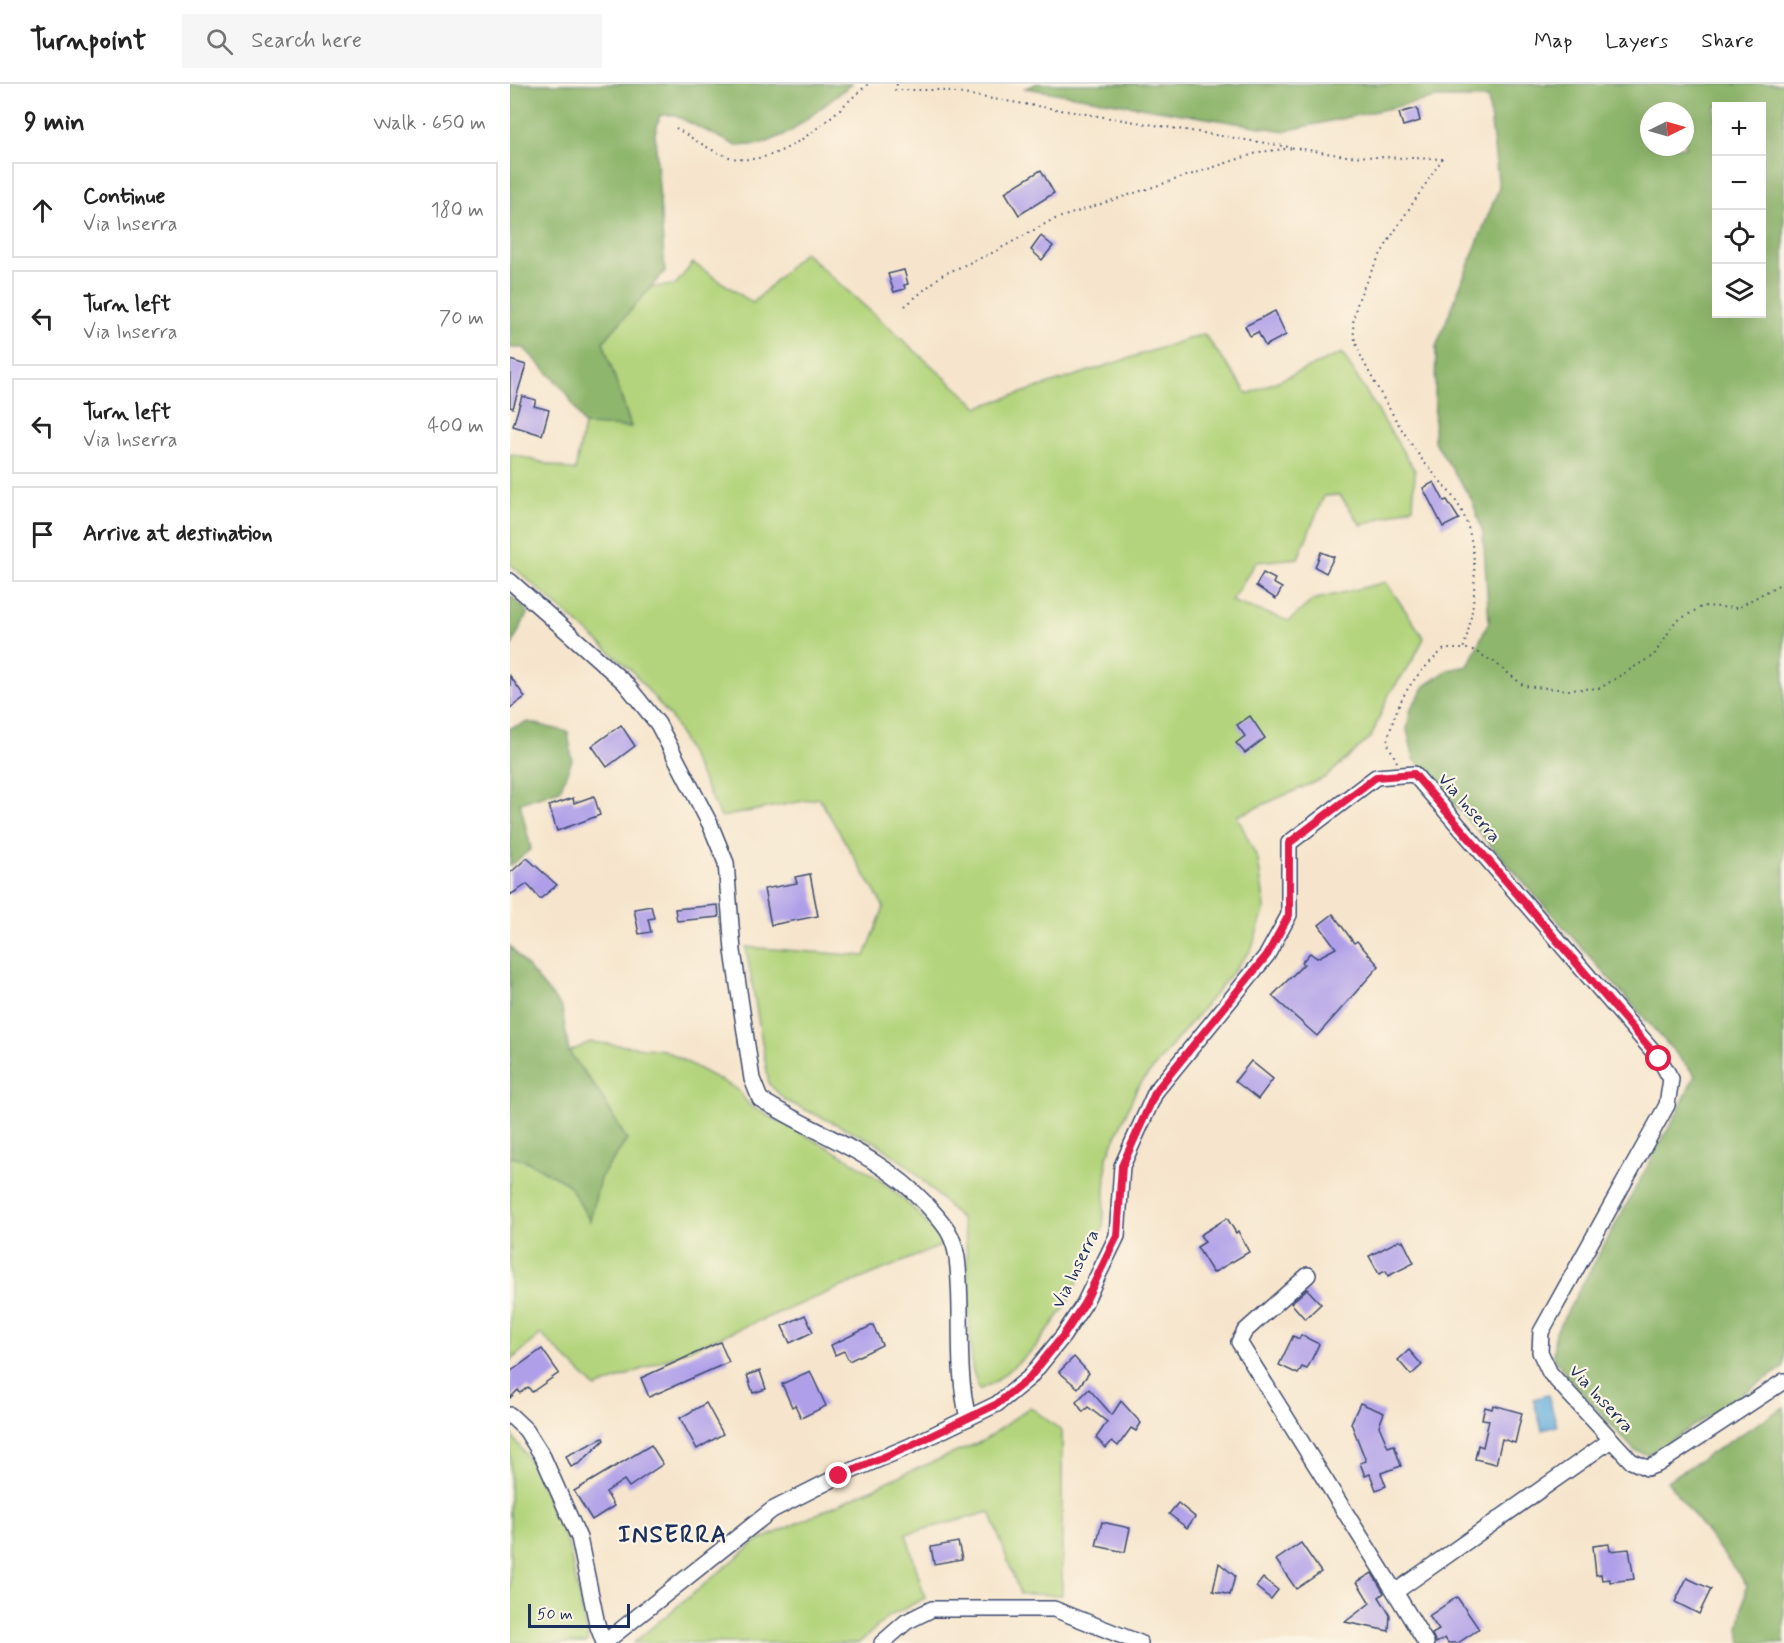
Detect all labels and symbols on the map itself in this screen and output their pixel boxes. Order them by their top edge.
north arrow [1640,102,1694,156]
street label: Via Inserra [1432,768,1506,848]
route start [1645,1045,1671,1071]
street label: Via Inserra [1047,1226,1105,1312]
street label: Via Inserra [1563,1360,1639,1438]
route end [825,1462,851,1488]
district label: INSERRA [618,1520,728,1551]
scale bar [528,1601,630,1628]

